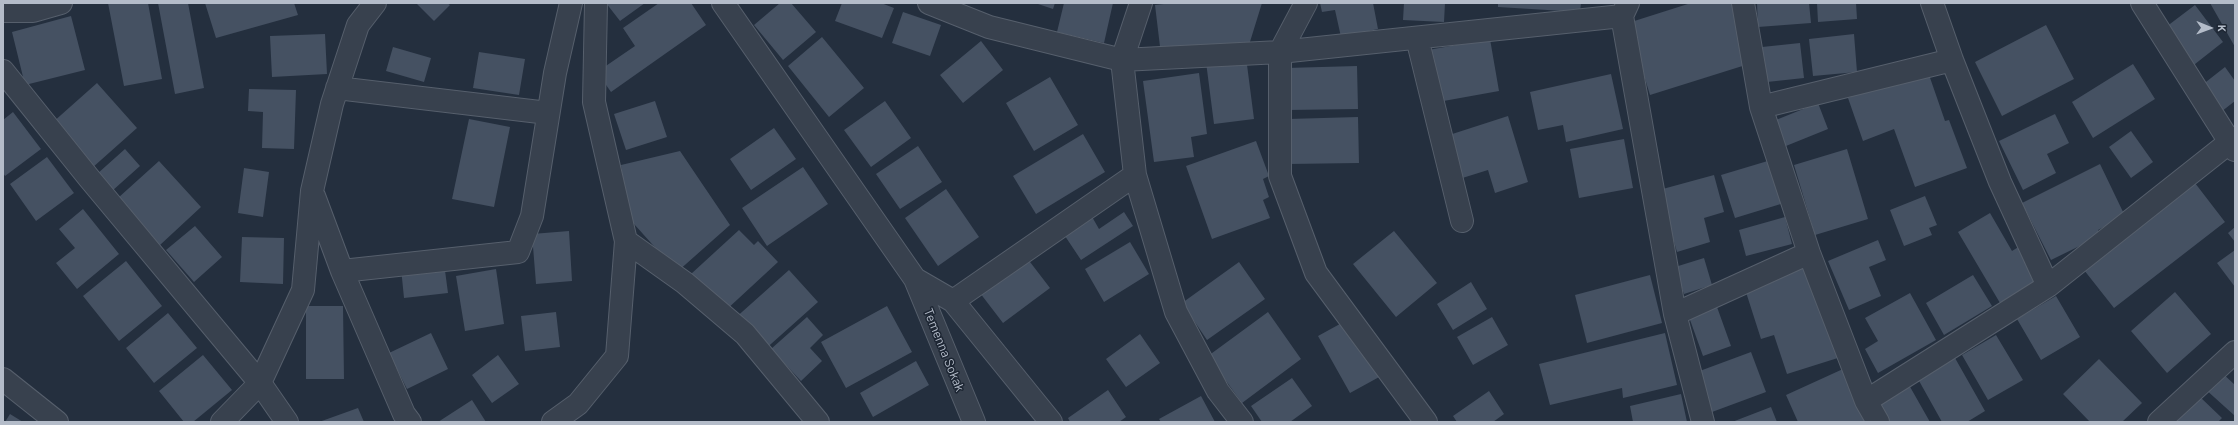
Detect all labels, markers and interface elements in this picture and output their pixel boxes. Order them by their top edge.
north arrow [2190,8,2230,48]
text: K [2216,25,2229,32]
street label: Temenna Sokak [920,306,968,394]

